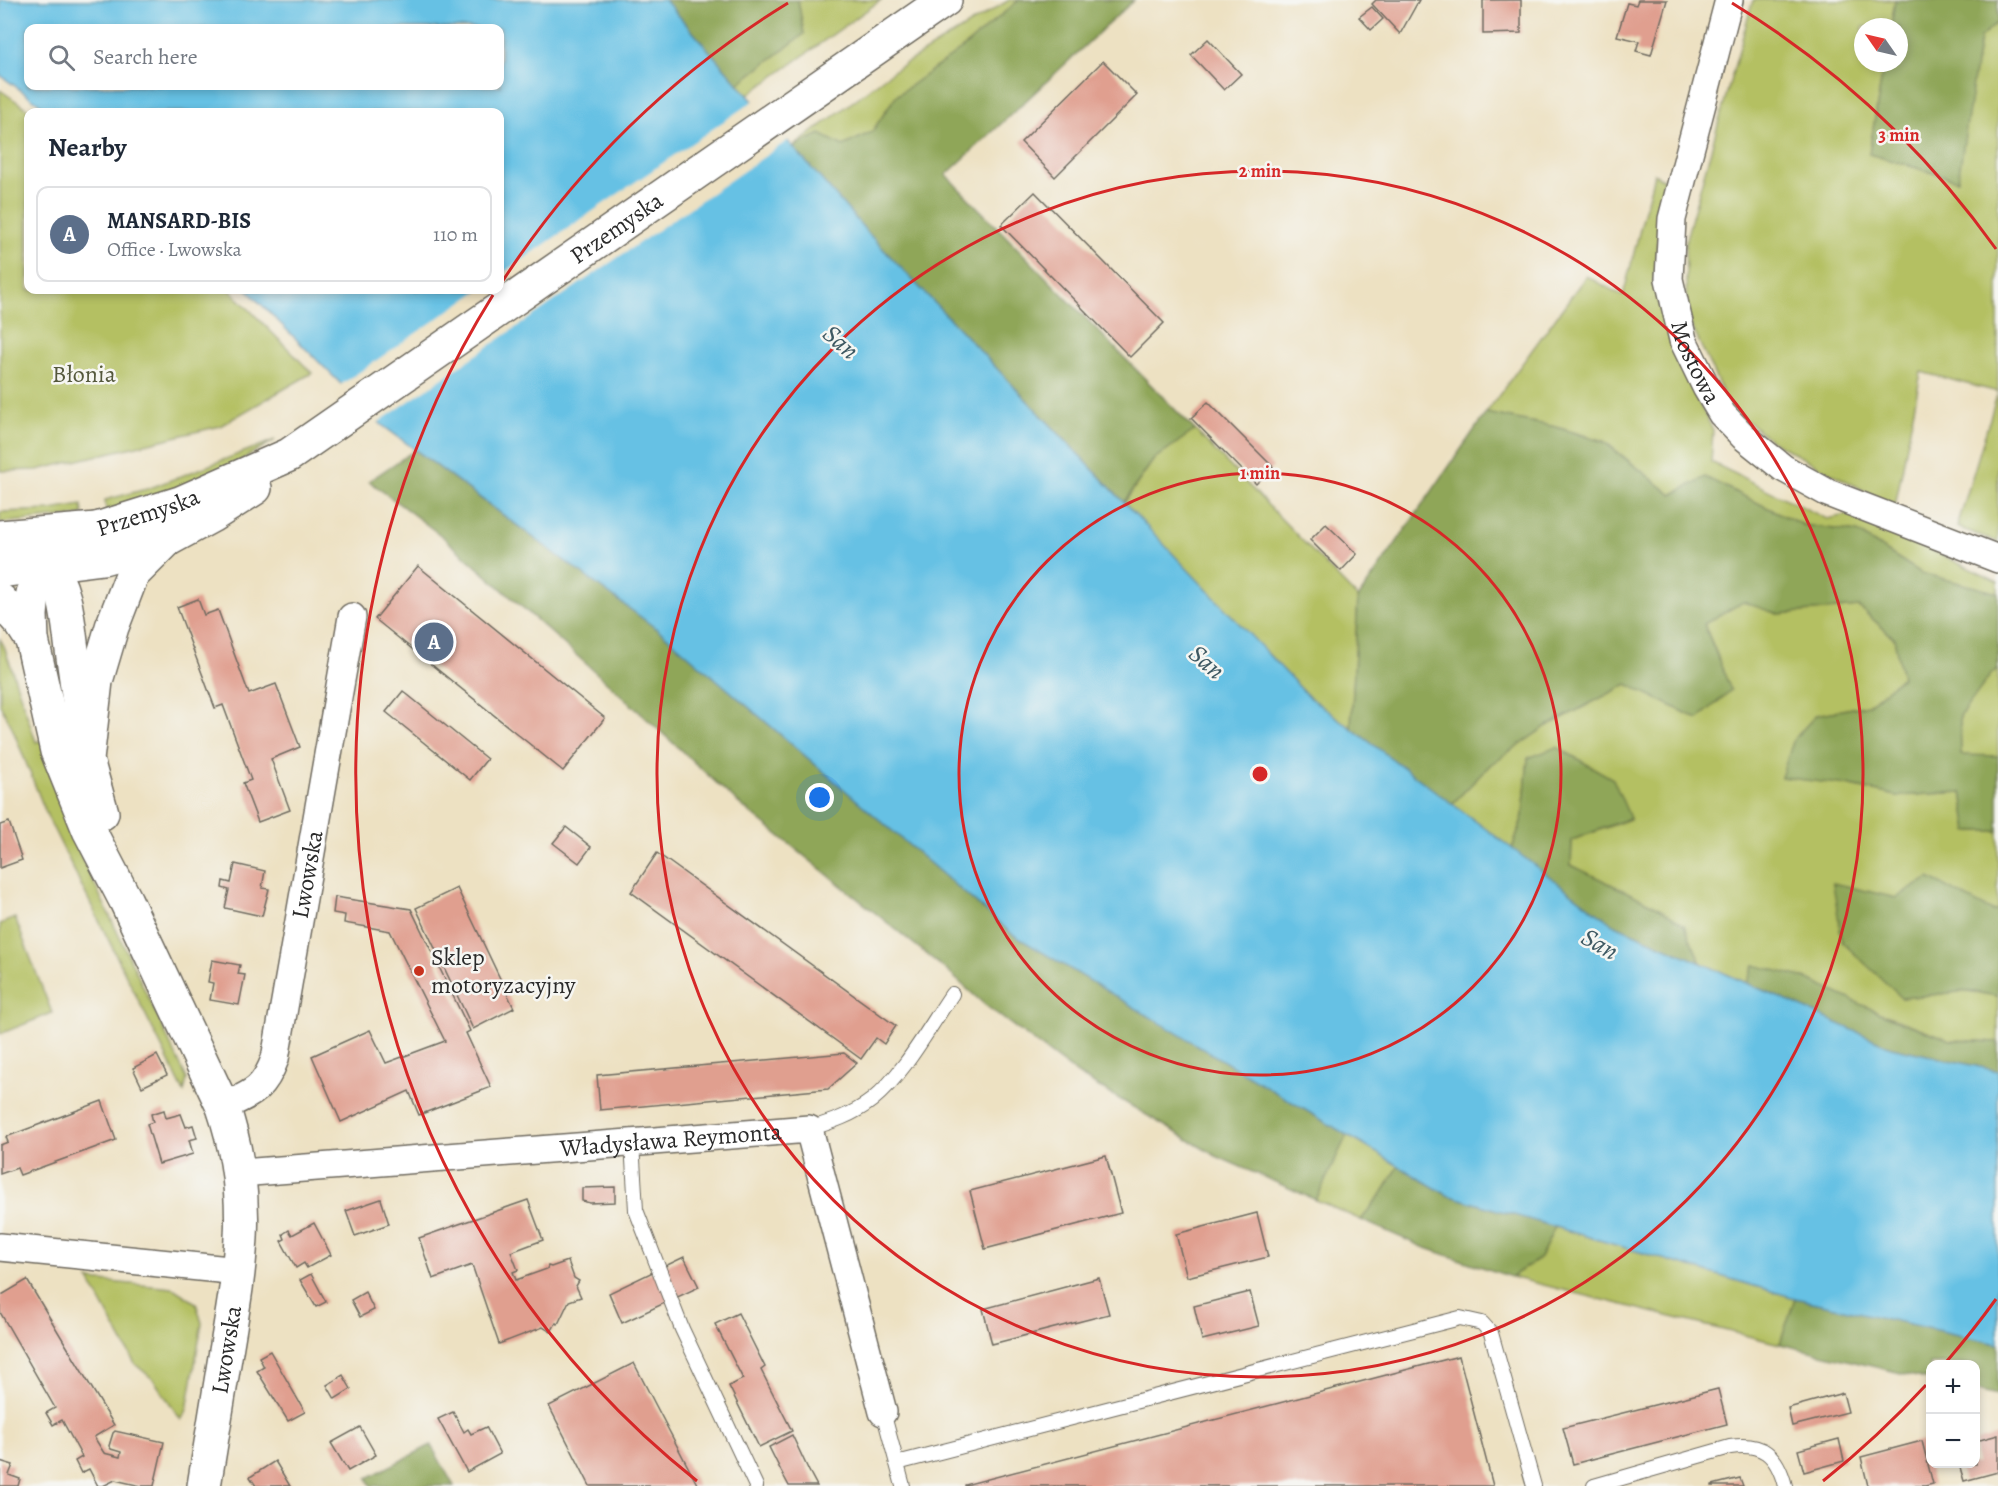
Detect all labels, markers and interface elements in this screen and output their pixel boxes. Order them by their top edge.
north arrow [1854,18,1908,72]
search box [24,24,504,90]
icon: search [45,41,78,74]
text: Search here [93,42,198,72]
text: 3 min [1878,123,1920,147]
text: Nearby [48,130,127,165]
text: 2 min [1239,159,1281,183]
street label: Przemyska [563,184,670,271]
text: MANSARD-BIS [107,206,251,236]
text: A [63,221,76,248]
text: 110 m [433,221,478,248]
text: Office · Lwowska [107,236,242,263]
water label: San [815,316,867,368]
street label: Mostowa [1663,318,1729,411]
park label: Błonia [52,358,117,390]
text: 1 min [1240,461,1280,485]
street label: Przemyska [92,480,205,544]
pin: A [414,620,454,664]
water label: San [1181,636,1233,688]
centre of rings [1250,764,1270,784]
your location [805,783,834,812]
street label: Lwowska [284,827,331,921]
water label: San [1575,919,1625,969]
place label: Sklep motoryzacyjny [431,941,576,1001]
marker: Sklep motoryzacyjny [412,964,426,978]
street label: Władysława Reymonta [558,1115,784,1164]
street label: Lwowska [203,1302,249,1396]
map controls [1926,1360,1980,1468]
button: + [1926,1360,1980,1414]
button: − [1926,1414,1980,1468]

